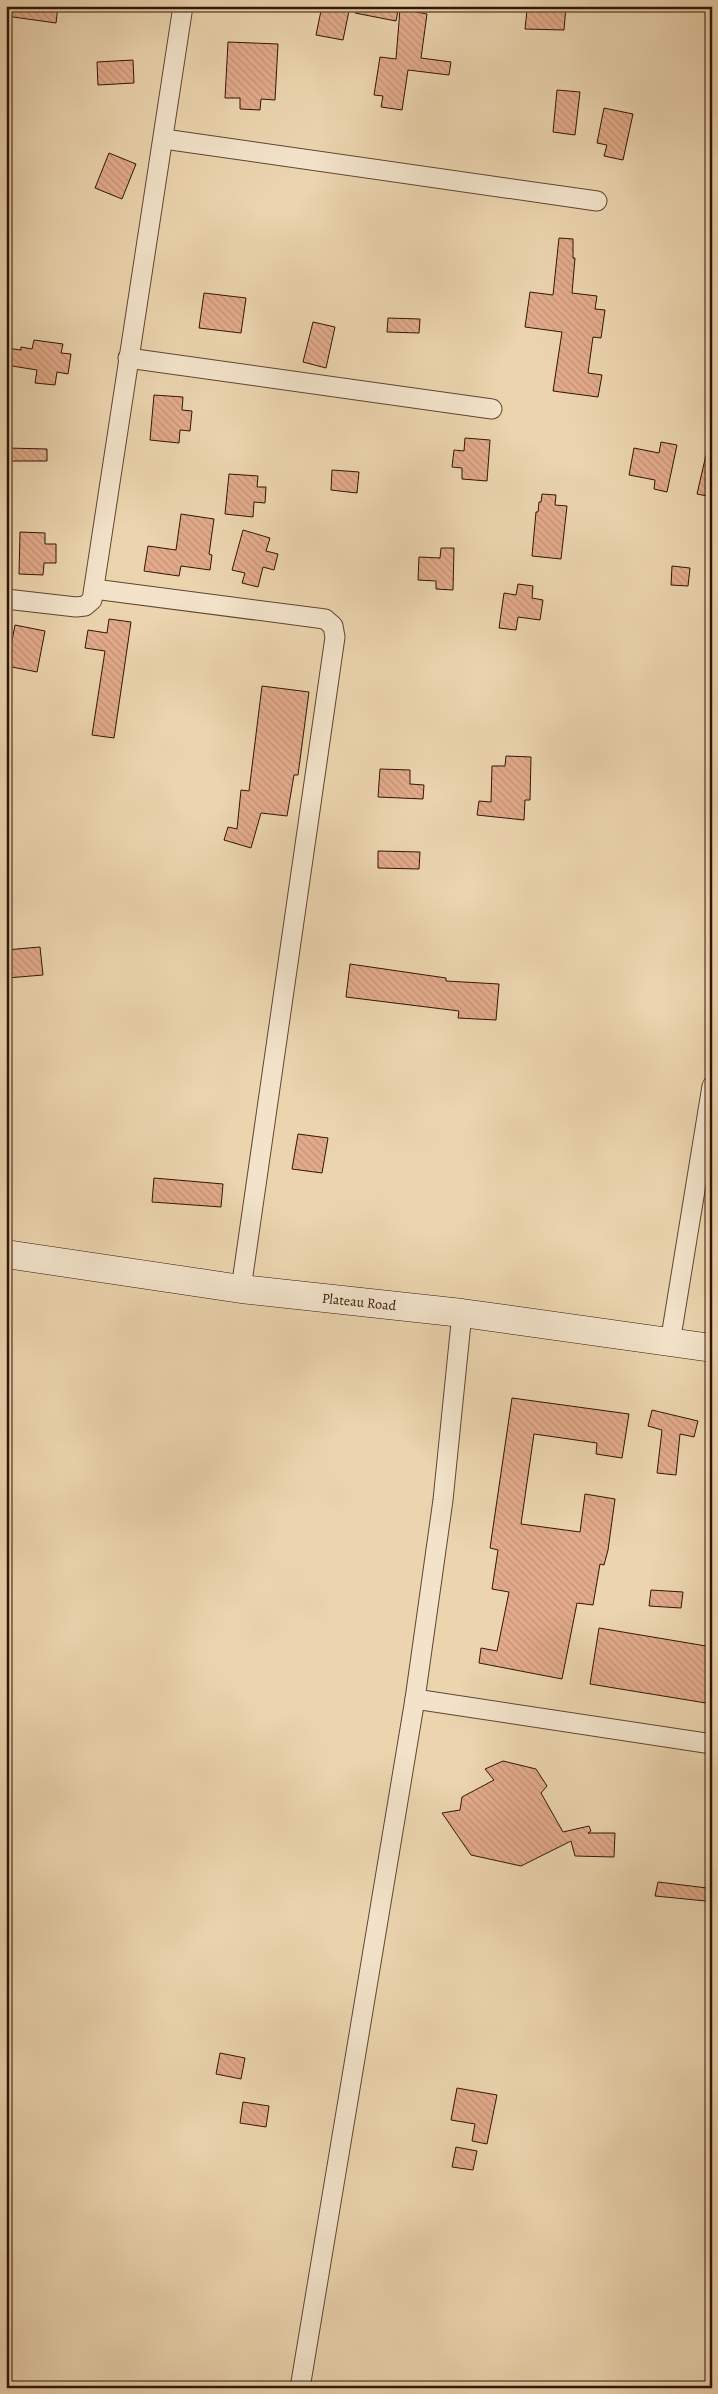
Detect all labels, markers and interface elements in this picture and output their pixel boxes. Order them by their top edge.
street label: Plateau Road [321,1289,398,1315]

